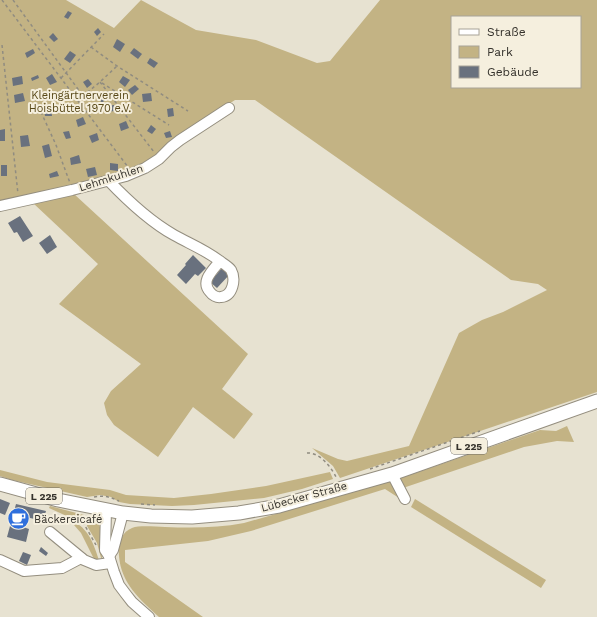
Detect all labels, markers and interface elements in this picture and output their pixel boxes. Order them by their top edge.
legend [451,16,581,88]
text: Straße [487,25,526,39]
text: Park [487,45,513,59]
text: Gebäude [487,65,539,79]
park label: Kleingärtnerverein Hoisbüttel 1970 e.V. [29,89,131,115]
street label: Lehmkuhlen [77,162,145,194]
road number: L 225 [451,438,487,454]
street label: Lübecker Straße [260,479,348,515]
road number: L 225 [26,488,62,504]
cafe icon: Bäckereicafé [6,506,32,532]
place label: Bäckereicafé [34,513,102,526]

